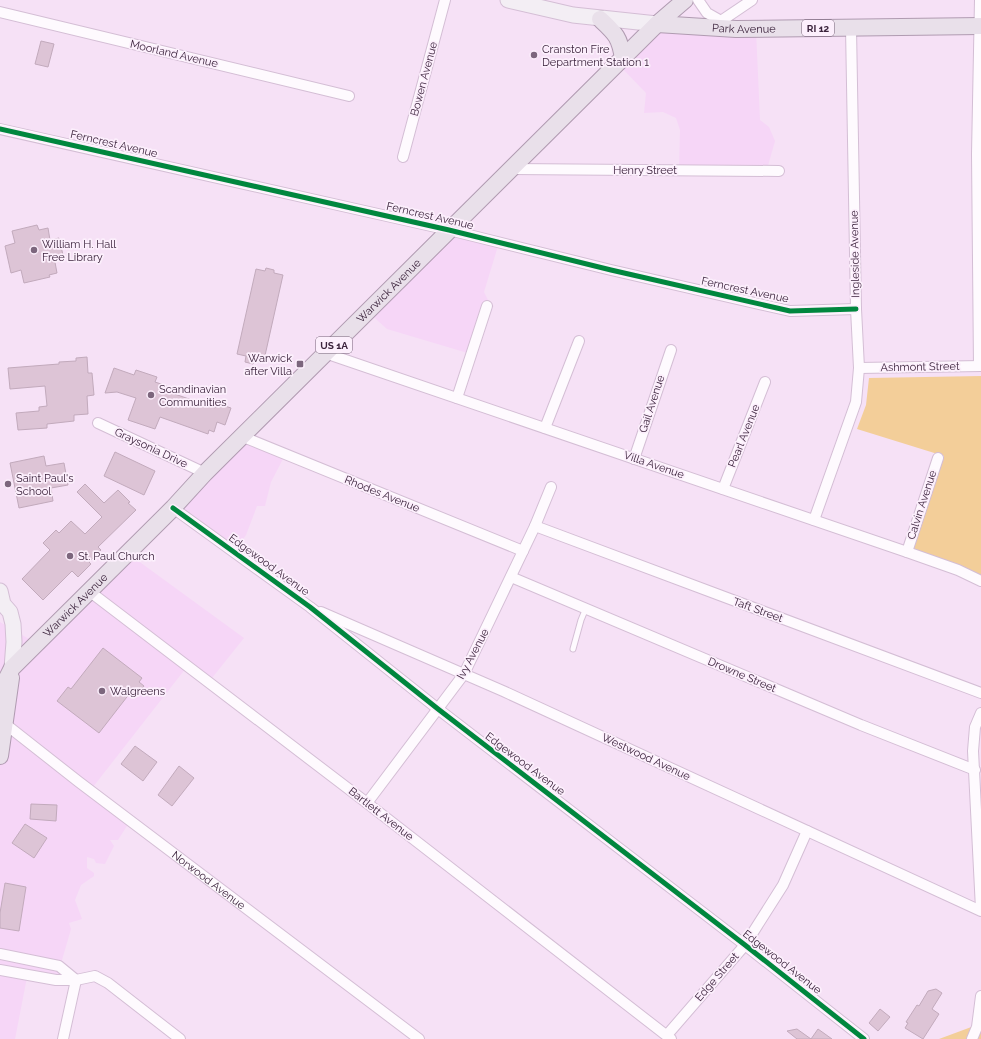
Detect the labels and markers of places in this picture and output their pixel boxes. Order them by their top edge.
place label: Cranston Fire Department Station 1 [542,43,649,69]
marker: Cranston Fire Department Station 1 [529,50,539,60]
place label: William H. Hall Free Library [42,238,116,264]
marker: William H. Hall Free Library [29,245,39,255]
place label: Warwick after Villa [244,352,292,378]
marker: Warwick after Villa [295,359,305,369]
place label: Scandinavian Communities [159,383,227,409]
marker: Scandinavian Communities [146,390,156,400]
place label: Saint Paul's School [16,472,73,498]
marker: Saint Paul's School [3,479,13,489]
place label: St. Paul Church [78,550,155,563]
marker: St. Paul Church [65,551,75,561]
place label: Walgreens [110,685,165,698]
marker: Walgreens [97,686,107,696]

